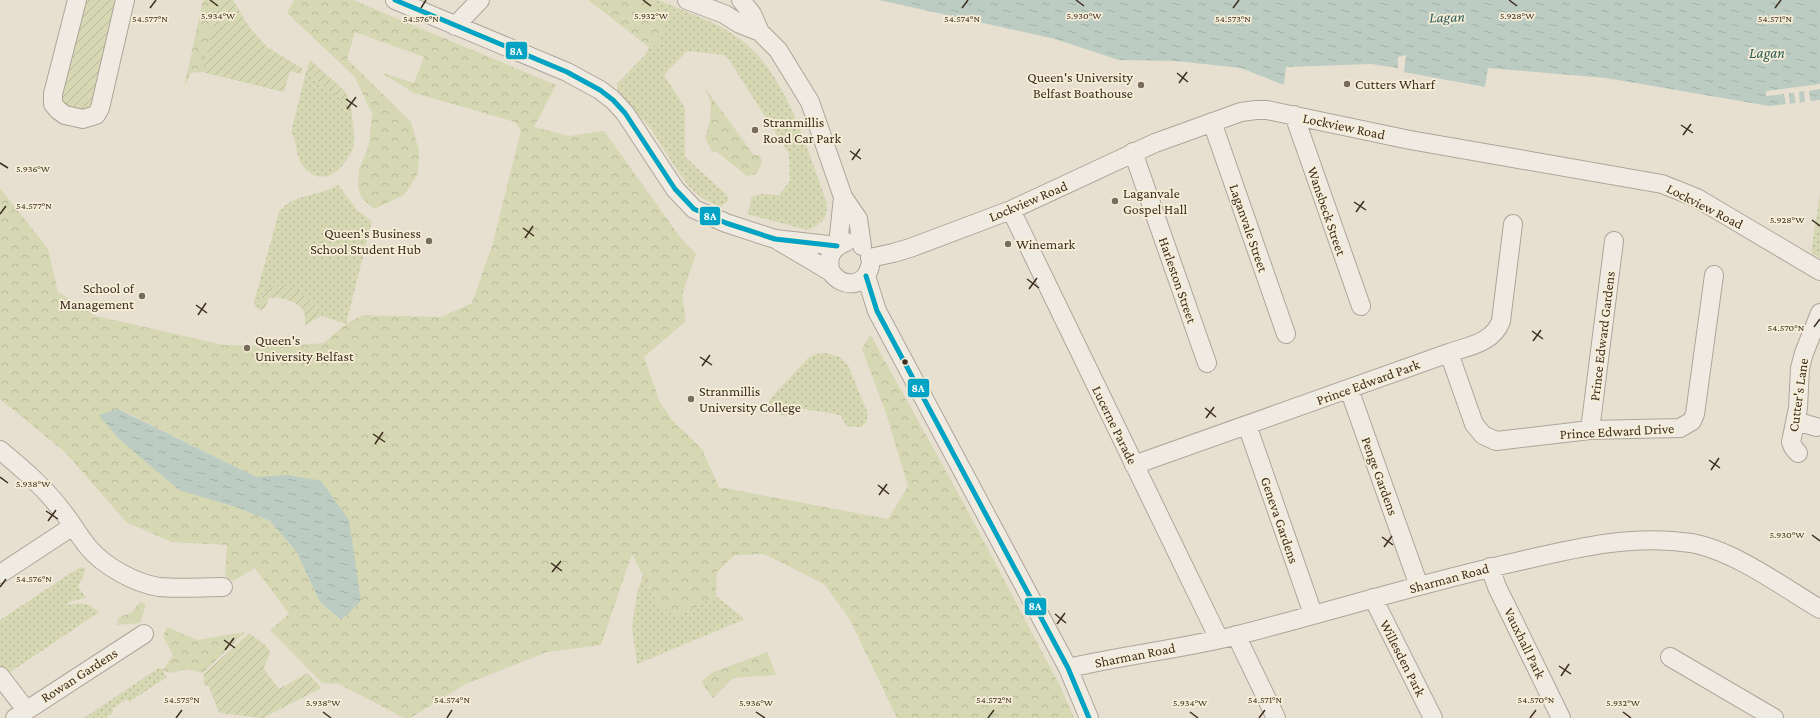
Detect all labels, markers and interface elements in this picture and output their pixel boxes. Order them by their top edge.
water label: Lagan [1429,8,1466,27]
text: 5.934°W [201,10,236,21]
text: 5.932°W [634,10,669,21]
text: 5.930°W [1066,10,1102,21]
text: 5.928°W [1500,10,1535,21]
text: 54.577°N [132,13,168,24]
text: 54.576°N [403,13,439,24]
text: 54.574°N [944,13,980,24]
text: 54.573°N [1215,13,1251,24]
text: 54.571°N [1758,13,1793,24]
line badge: 8A [505,41,528,60]
text: 8A [510,45,523,57]
water label: Lagan [1749,45,1785,62]
place label: Queen's University Belfast Boathouse [1027,69,1134,101]
place label: Cutters Wharf [1355,76,1436,92]
marker: Cutters Wharf [1342,79,1352,89]
marker: Queen's University Belfast Boathouse [1136,80,1146,90]
street label: Lockview Road [1301,109,1387,143]
place label: Stranmillis Road Car Park [763,114,841,146]
marker: Stranmillis Road Car Park [750,125,760,135]
text: 5.936°W [16,163,51,174]
street label: Wansbeck Street [1304,164,1350,258]
street label: Lockview Road [986,177,1070,225]
street label: Lockview Road [1664,180,1746,232]
street label: Laganvale Street [1226,182,1272,275]
place label: Laganvale Gospel Hall [1123,185,1187,217]
marker: Laganvale Gospel Hall [1110,196,1120,206]
text: 54.577°N [16,200,52,211]
line badge: 8A [699,206,721,226]
text: 8A [704,210,717,222]
text: 5.928°W [1770,214,1805,225]
place label: Queen's Business School Student Hub [310,225,421,257]
street label: Harleston Street [1156,235,1200,326]
marker: Queen's Business School Student Hub [424,236,434,246]
place label: Winemark [1016,236,1076,252]
marker: Winemark [1003,239,1013,249]
street label: Prince Edward Gardens [1586,270,1618,402]
place label: School of Management [59,280,135,312]
marker: School of Management [137,291,147,301]
text: 54.570°N [1768,322,1805,333]
place label: Queen's University Belfast [255,332,354,364]
marker: Queen's University Belfast [242,343,252,353]
street label: Prince Edward Park [1314,356,1422,408]
unlabelled marker [900,357,910,367]
street label: Cutter's Lane [1785,357,1811,433]
line badge: 8A [907,378,930,398]
text: 8A [912,382,925,394]
place label: Stranmillis University College [699,383,801,415]
street label: Lucerne Parade [1089,383,1141,467]
marker: Stranmillis University College [686,394,696,404]
street label: Prince Edward Drive [1559,420,1675,442]
street label: Penge Gardens [1358,435,1402,517]
street label: Geneva Gardens [1258,475,1302,565]
text: 5.938°W [16,478,51,489]
text: 5.930°W [1769,529,1805,540]
street label: Sharman Road [1407,560,1491,596]
text: 54.576°N [16,573,52,584]
line badge: 8A [1024,597,1047,616]
text: 8A [1029,600,1042,612]
street label: Vauxhall Park [1501,605,1549,681]
street label: Willesden Park [1377,617,1429,699]
street label: Sharman Road [1093,639,1177,671]
street label: Rowan Gardens [38,644,120,706]
text: 54.575°N [164,694,200,705]
text: 54.574°N [434,694,470,705]
text: 54.572°N [976,694,1012,705]
text: 54.571°N [1248,694,1283,705]
text: 54.570°N [1518,694,1555,705]
text: 5.938°W [306,697,341,708]
text: 5.936°W [739,697,774,708]
text: 5.934°W [1173,697,1208,708]
text: 5.932°W [1606,697,1641,708]

